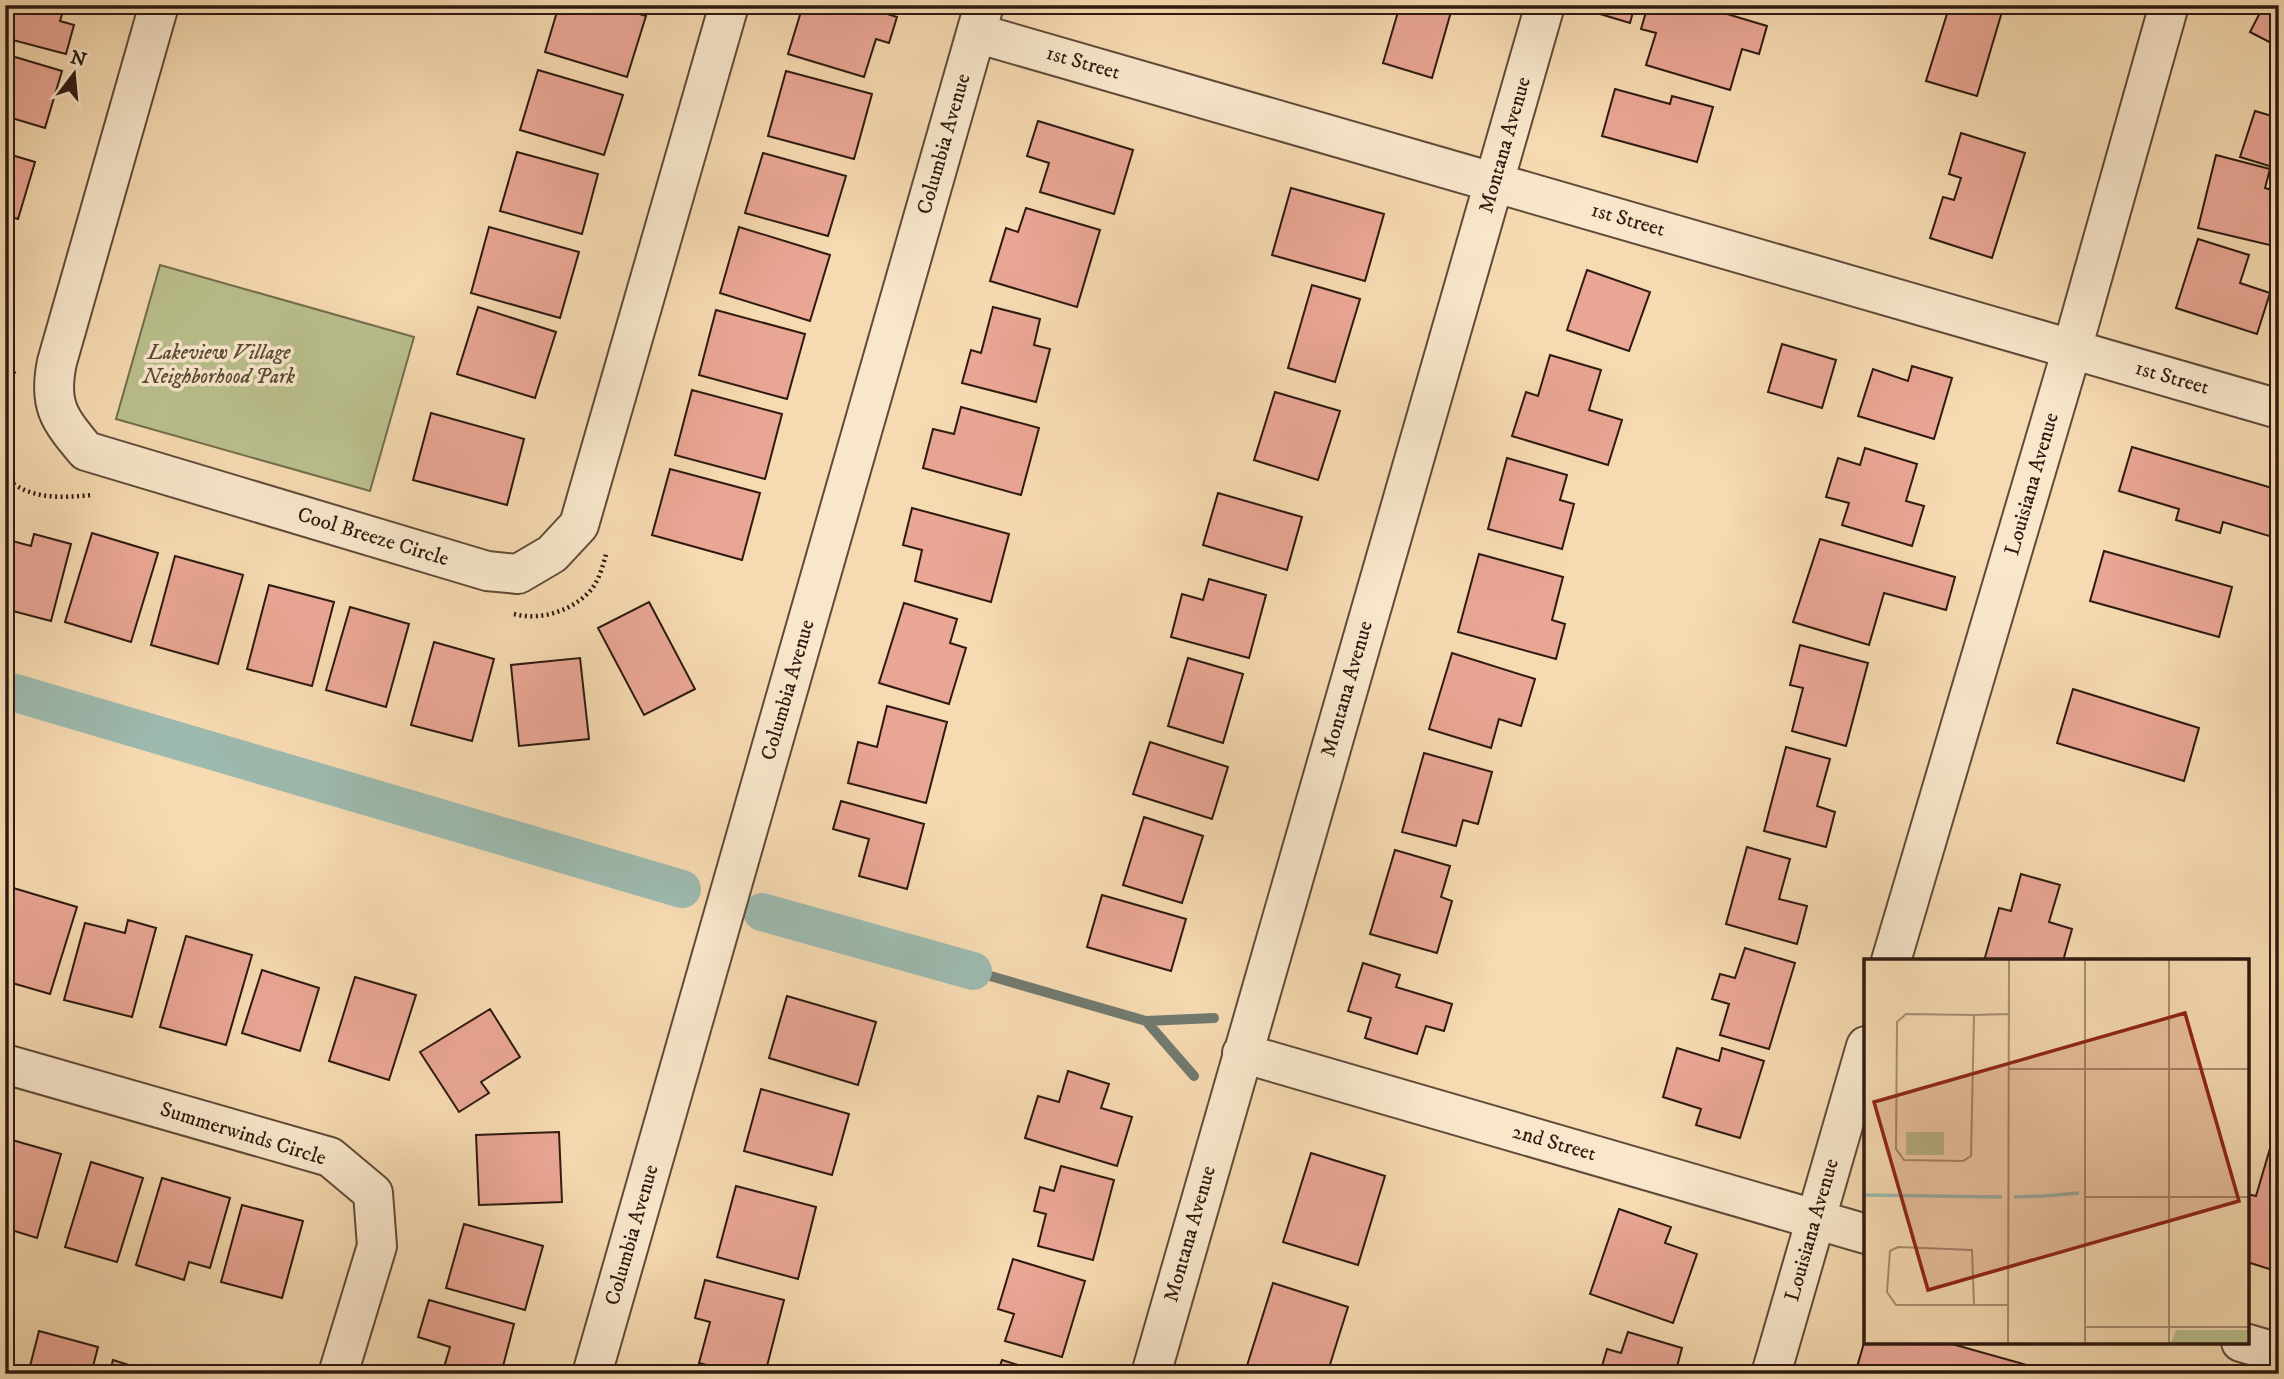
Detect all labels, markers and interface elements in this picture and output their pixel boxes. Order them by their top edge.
north arrow [38,38,108,108]
street label: 1st Street [1043,40,1123,86]
text: N [68,46,89,72]
street label: Columbia Avenue [911,70,977,217]
street label: Montana Avenue [1473,74,1537,216]
street label: 1st Street [1588,197,1668,243]
park label: Lakeview Village Neighborhood Park [142,340,295,390]
street label: 1st Street [2132,355,2212,401]
street label: Louisiana Avenue [1999,409,2065,558]
street label: Cool Breeze Circle [294,502,452,572]
street label: Columbia Avenue [755,616,821,763]
street label: Montana Avenue [1315,618,1379,760]
inset map [1864,959,2249,1344]
street label: Summerwinds Circle [157,1096,329,1172]
street label: 2nd Street [1509,1119,1599,1167]
street label: Louisiana Avenue [1779,1155,1845,1304]
street label: Columbia Avenue [599,1161,665,1308]
street label: Montana Avenue [1158,1163,1222,1305]

